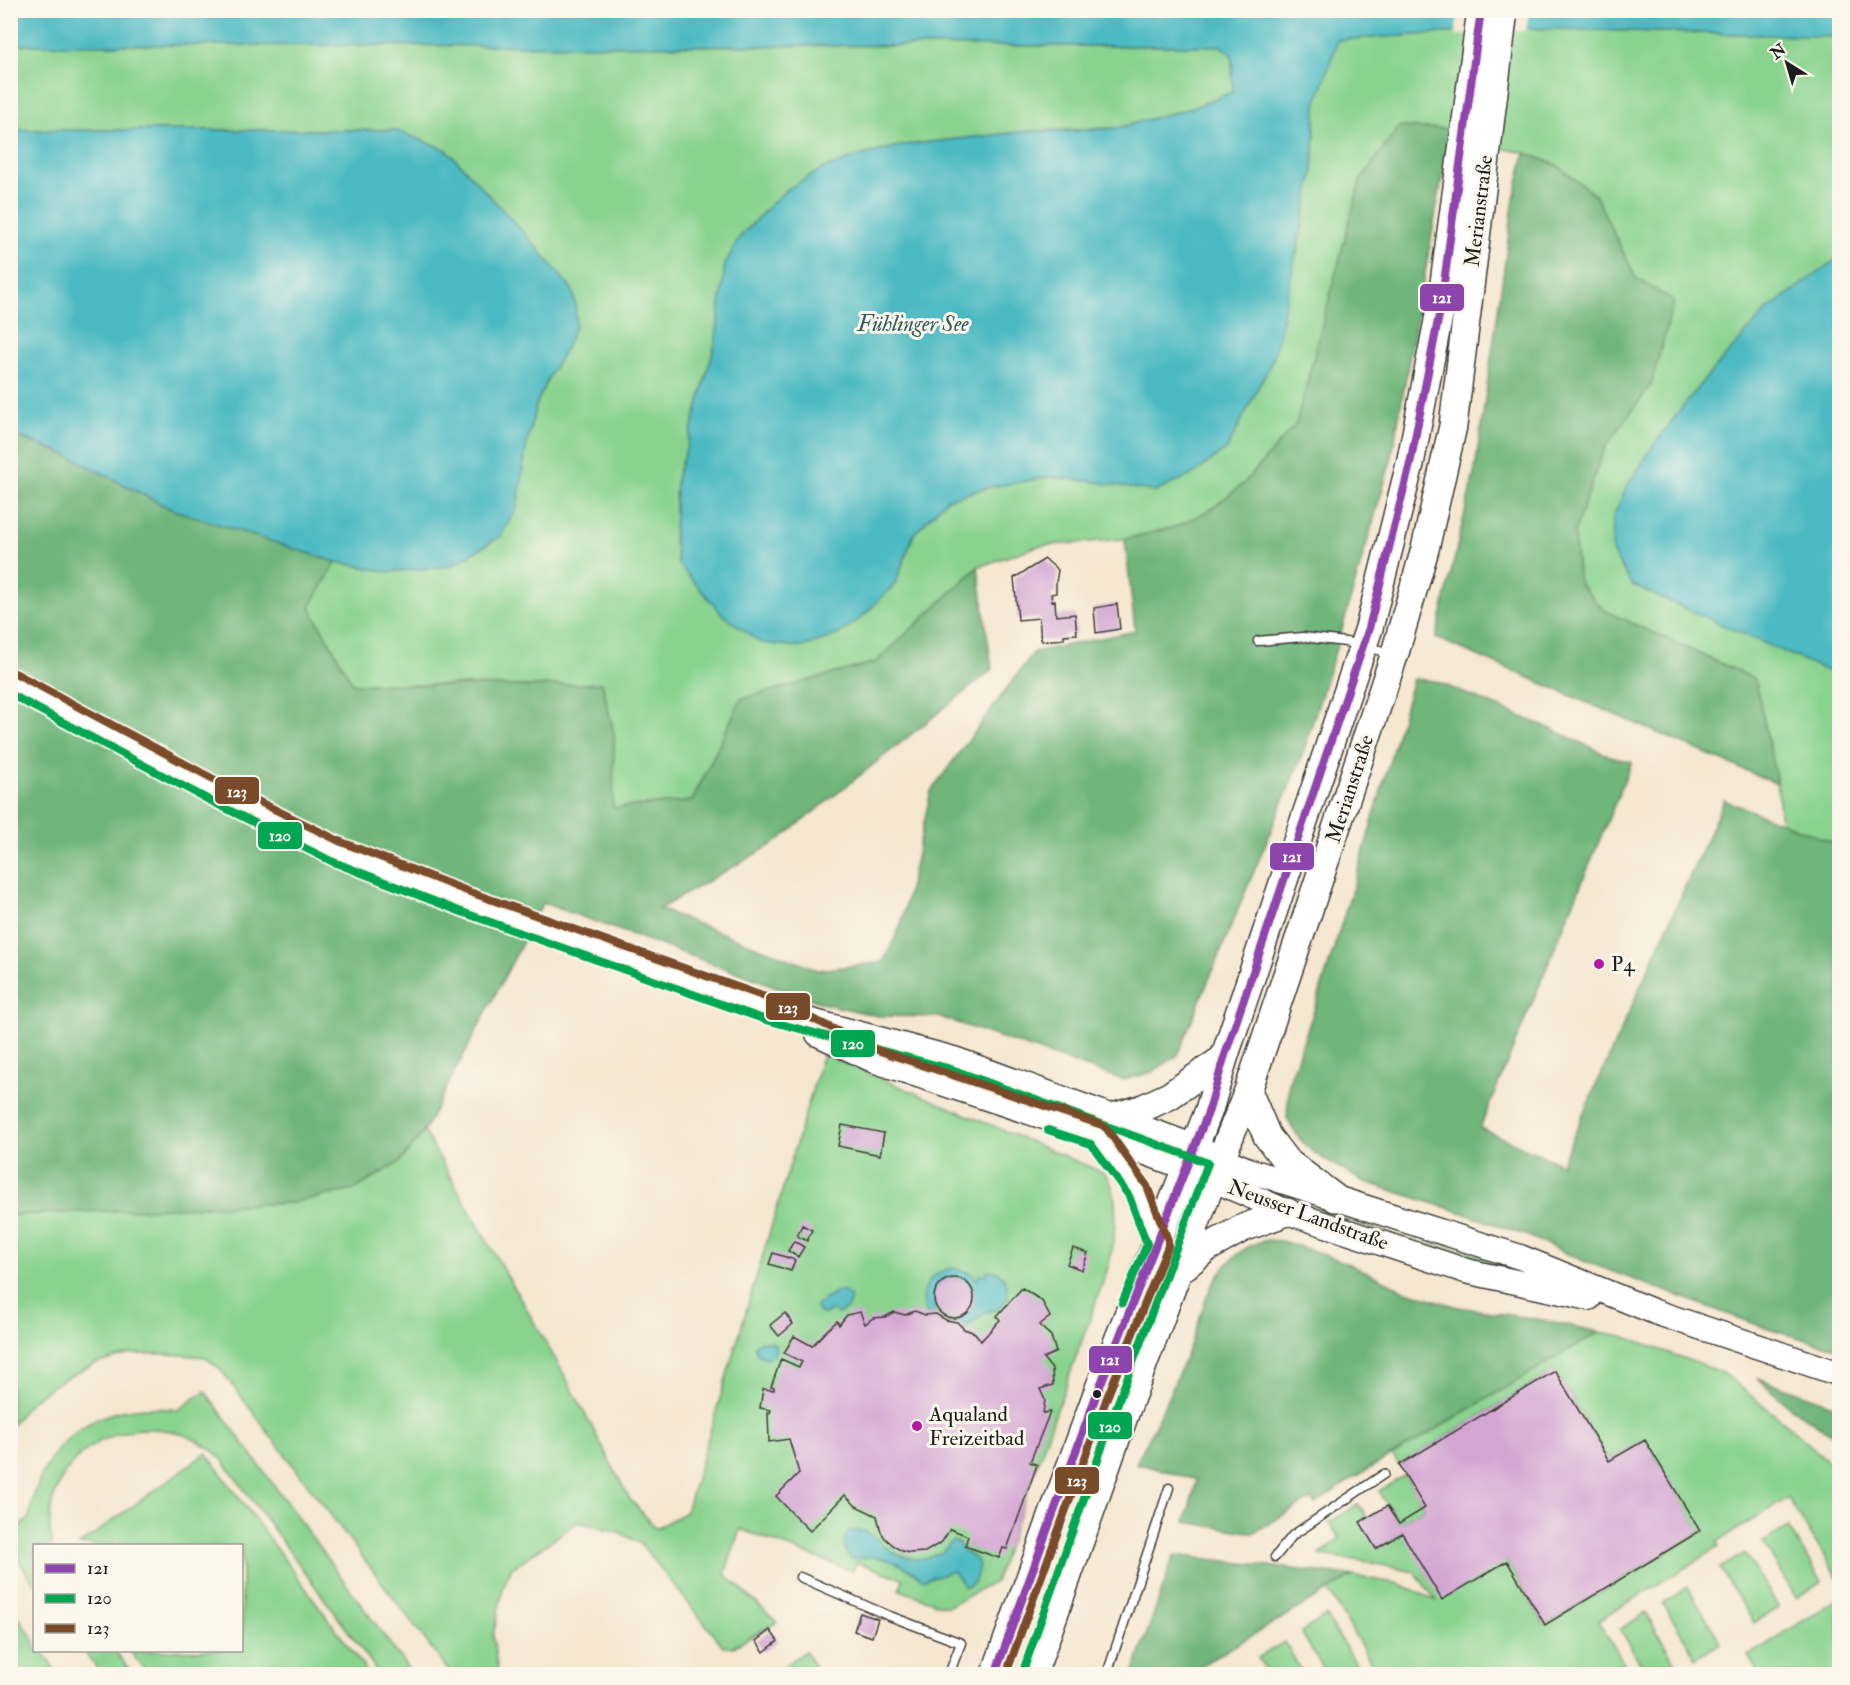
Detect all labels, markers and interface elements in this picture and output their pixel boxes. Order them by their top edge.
north arrow [1757,33,1817,93]
text: N [1766,39,1791,65]
street label: Merianstraße [1459,153,1499,268]
line badge: 121 [1419,283,1465,312]
text: 121 [1432,288,1452,308]
water label: Fühlinger See [856,310,969,338]
street label: Merianstraße [1320,731,1380,847]
line badge: 123 [214,776,260,805]
text: 123 [227,782,247,802]
line badge: 120 [257,821,303,850]
text: 120 [269,826,291,846]
line badge: 121 [1269,842,1315,871]
text: 121 [1282,847,1302,867]
place label: P4 [1611,951,1636,978]
marker: P4 [1592,957,1606,971]
line badge: 123 [765,992,811,1021]
text: 123 [778,998,798,1018]
line badge: 120 [830,1029,876,1058]
text: 120 [842,1034,864,1054]
street label: Neusser Landstraße [1224,1173,1392,1257]
line badge: 121 [1088,1345,1133,1374]
text: 121 [1100,1350,1120,1370]
unlabelled marker [1091,1388,1103,1400]
place label: Aqualand Freizeitbad [928,1401,1025,1452]
line badge: 120 [1087,1411,1133,1440]
text: 120 [1099,1417,1121,1437]
marker: Aqualand Freizeitbad [910,1419,924,1433]
line badge: 123 [1054,1466,1100,1495]
text: 123 [1067,1471,1087,1491]
legend [33,1544,243,1652]
text: 121 [87,1557,109,1580]
text: 120 [87,1587,112,1610]
text: 123 [87,1617,109,1640]

